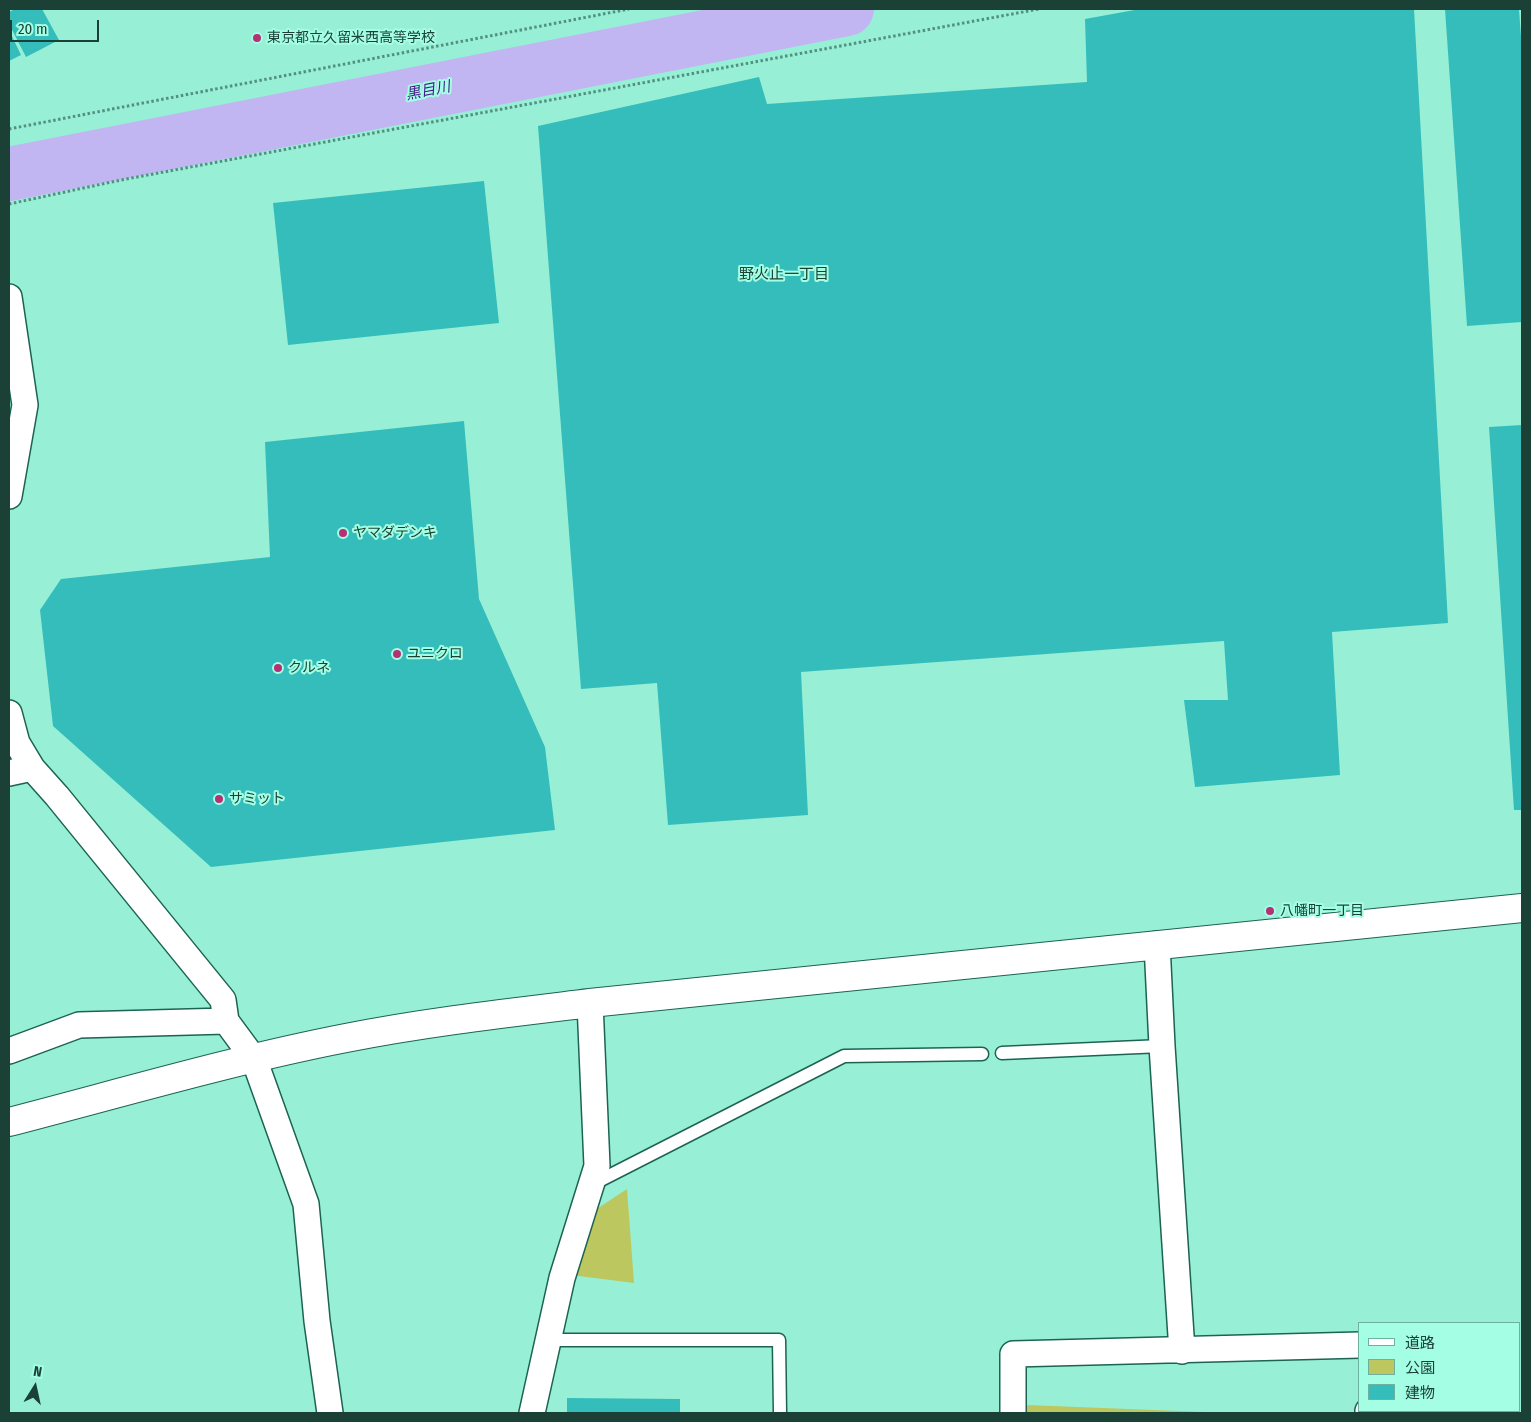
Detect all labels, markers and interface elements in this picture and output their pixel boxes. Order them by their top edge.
scale bar [12,10,101,42]
text: 20 m [18,20,48,38]
place label: 東京都立久留米西高等学校 [267,30,435,46]
marker: 東京都立久留米西高等学校 [251,32,263,44]
water label: 黒目川 [404,78,452,104]
district label: 野火止一丁目 [739,266,829,284]
place label: ヤマダデンキ [353,525,437,541]
marker: ヤマダデンキ [337,527,349,539]
place label: ユニクロ [407,646,463,662]
marker: ユニクロ [391,648,403,660]
place label: クルネ [288,660,330,676]
marker: クルネ [272,662,284,674]
place label: サミット [229,791,285,807]
marker: サミット [213,793,225,805]
place label: 八幡町一丁目 [1280,903,1364,919]
marker: 八幡町一丁目 [1264,905,1276,917]
legend [1358,1322,1521,1412]
text: 道路 [1405,1334,1435,1352]
text: 公園 [1405,1359,1435,1377]
north arrow [10,1362,60,1412]
text: N [32,1363,43,1381]
text: 建物 [1405,1384,1435,1402]

